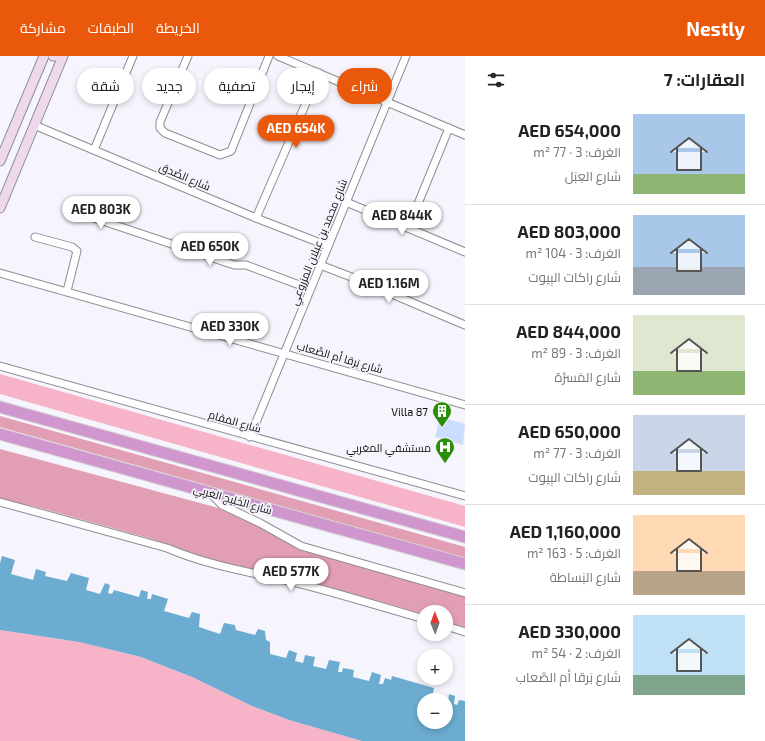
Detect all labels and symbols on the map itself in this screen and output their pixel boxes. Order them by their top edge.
pin: AED 654K [255,115,337,149]
street label: شارع الصِّدق [157,159,213,194]
street label: شارع محمد بن عبلان المزروعي [287,177,352,308]
pin: AED 803K [60,196,142,230]
pin: AED 844K [361,202,443,236]
pin: AED 650K [169,233,251,267]
pin: AED 1.16M [343,270,435,304]
pin: AED 330K [189,313,271,347]
street label: شارع بَرقا أم الصَّعاب [295,338,385,377]
building icon: Villa 87 [431,400,453,428]
place label: Villa 87 [391,405,428,418]
street label: شارع المَقام [207,407,263,437]
hospital icon: مستشفي المغربي [434,436,456,464]
place label: مستشفي المغربي [346,441,431,457]
street label: شارع الخَلِيج العَربِي [191,482,274,519]
pin: AED 577K [250,558,332,592]
north arrow [417,605,453,641]

